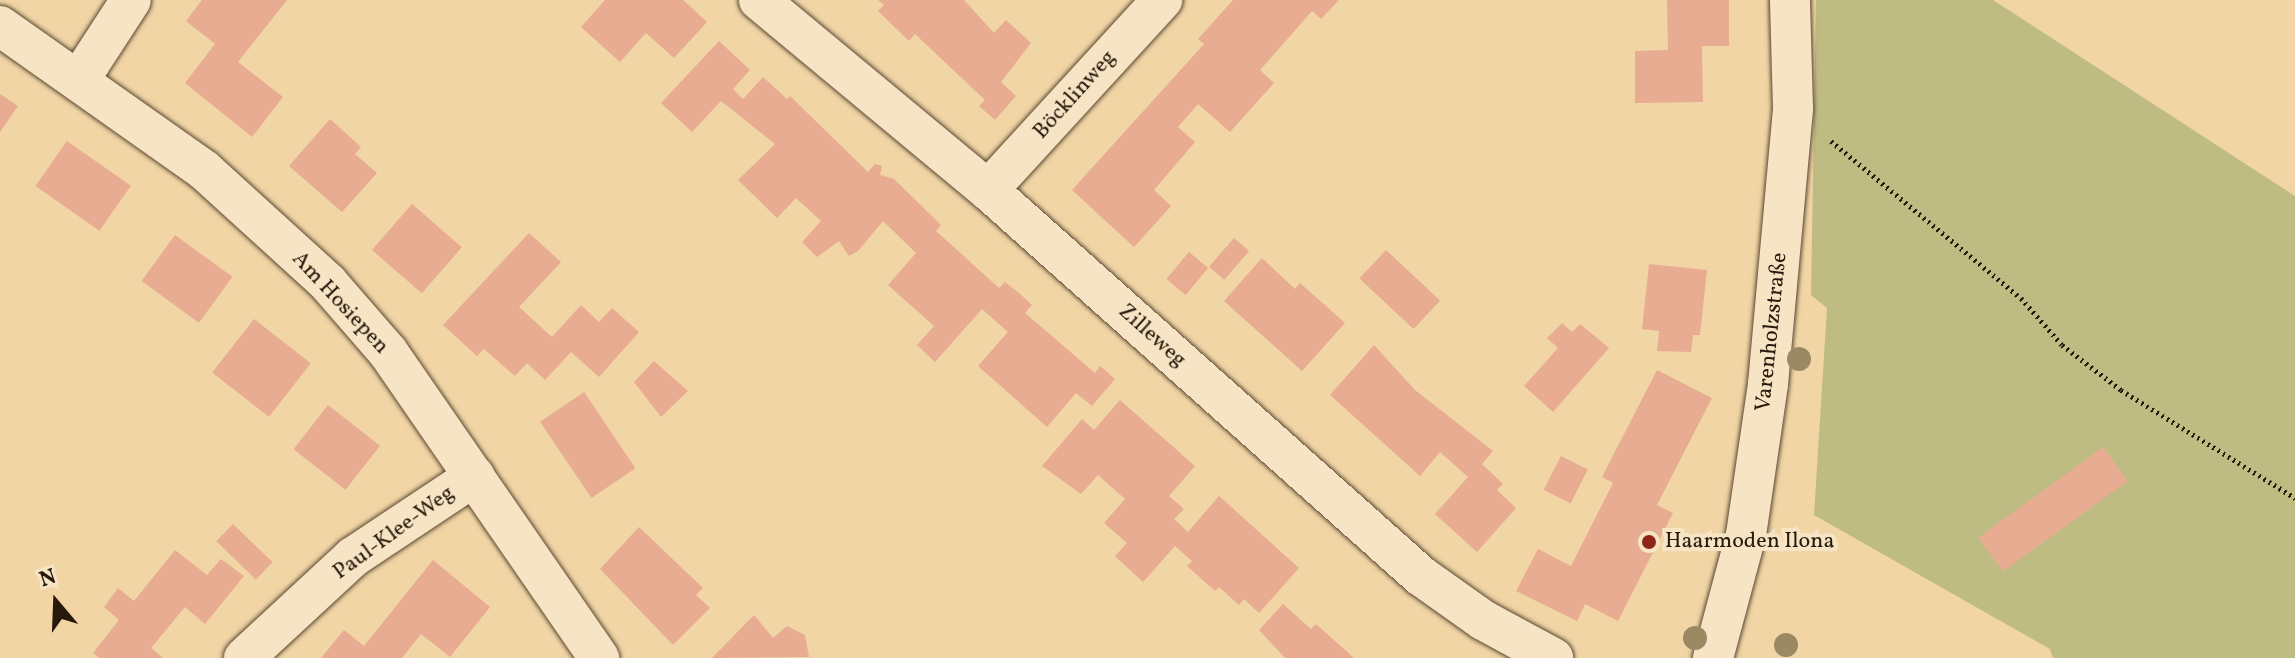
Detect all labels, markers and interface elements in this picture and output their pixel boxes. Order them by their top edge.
street label: Böcklinweg [1028,45,1122,145]
street label: Am Hosiepen [286,246,394,360]
street label: Varenholzstraße [1751,251,1793,413]
street label: Zilleweg [1113,299,1191,373]
street label: Paul-Klee-Weg [328,480,460,586]
place label: Haarmoden Ilona [1665,529,1834,555]
marker: Haarmoden Ilona [1640,533,1658,551]
north arrow [16,562,96,642]
text: N [35,562,61,596]

